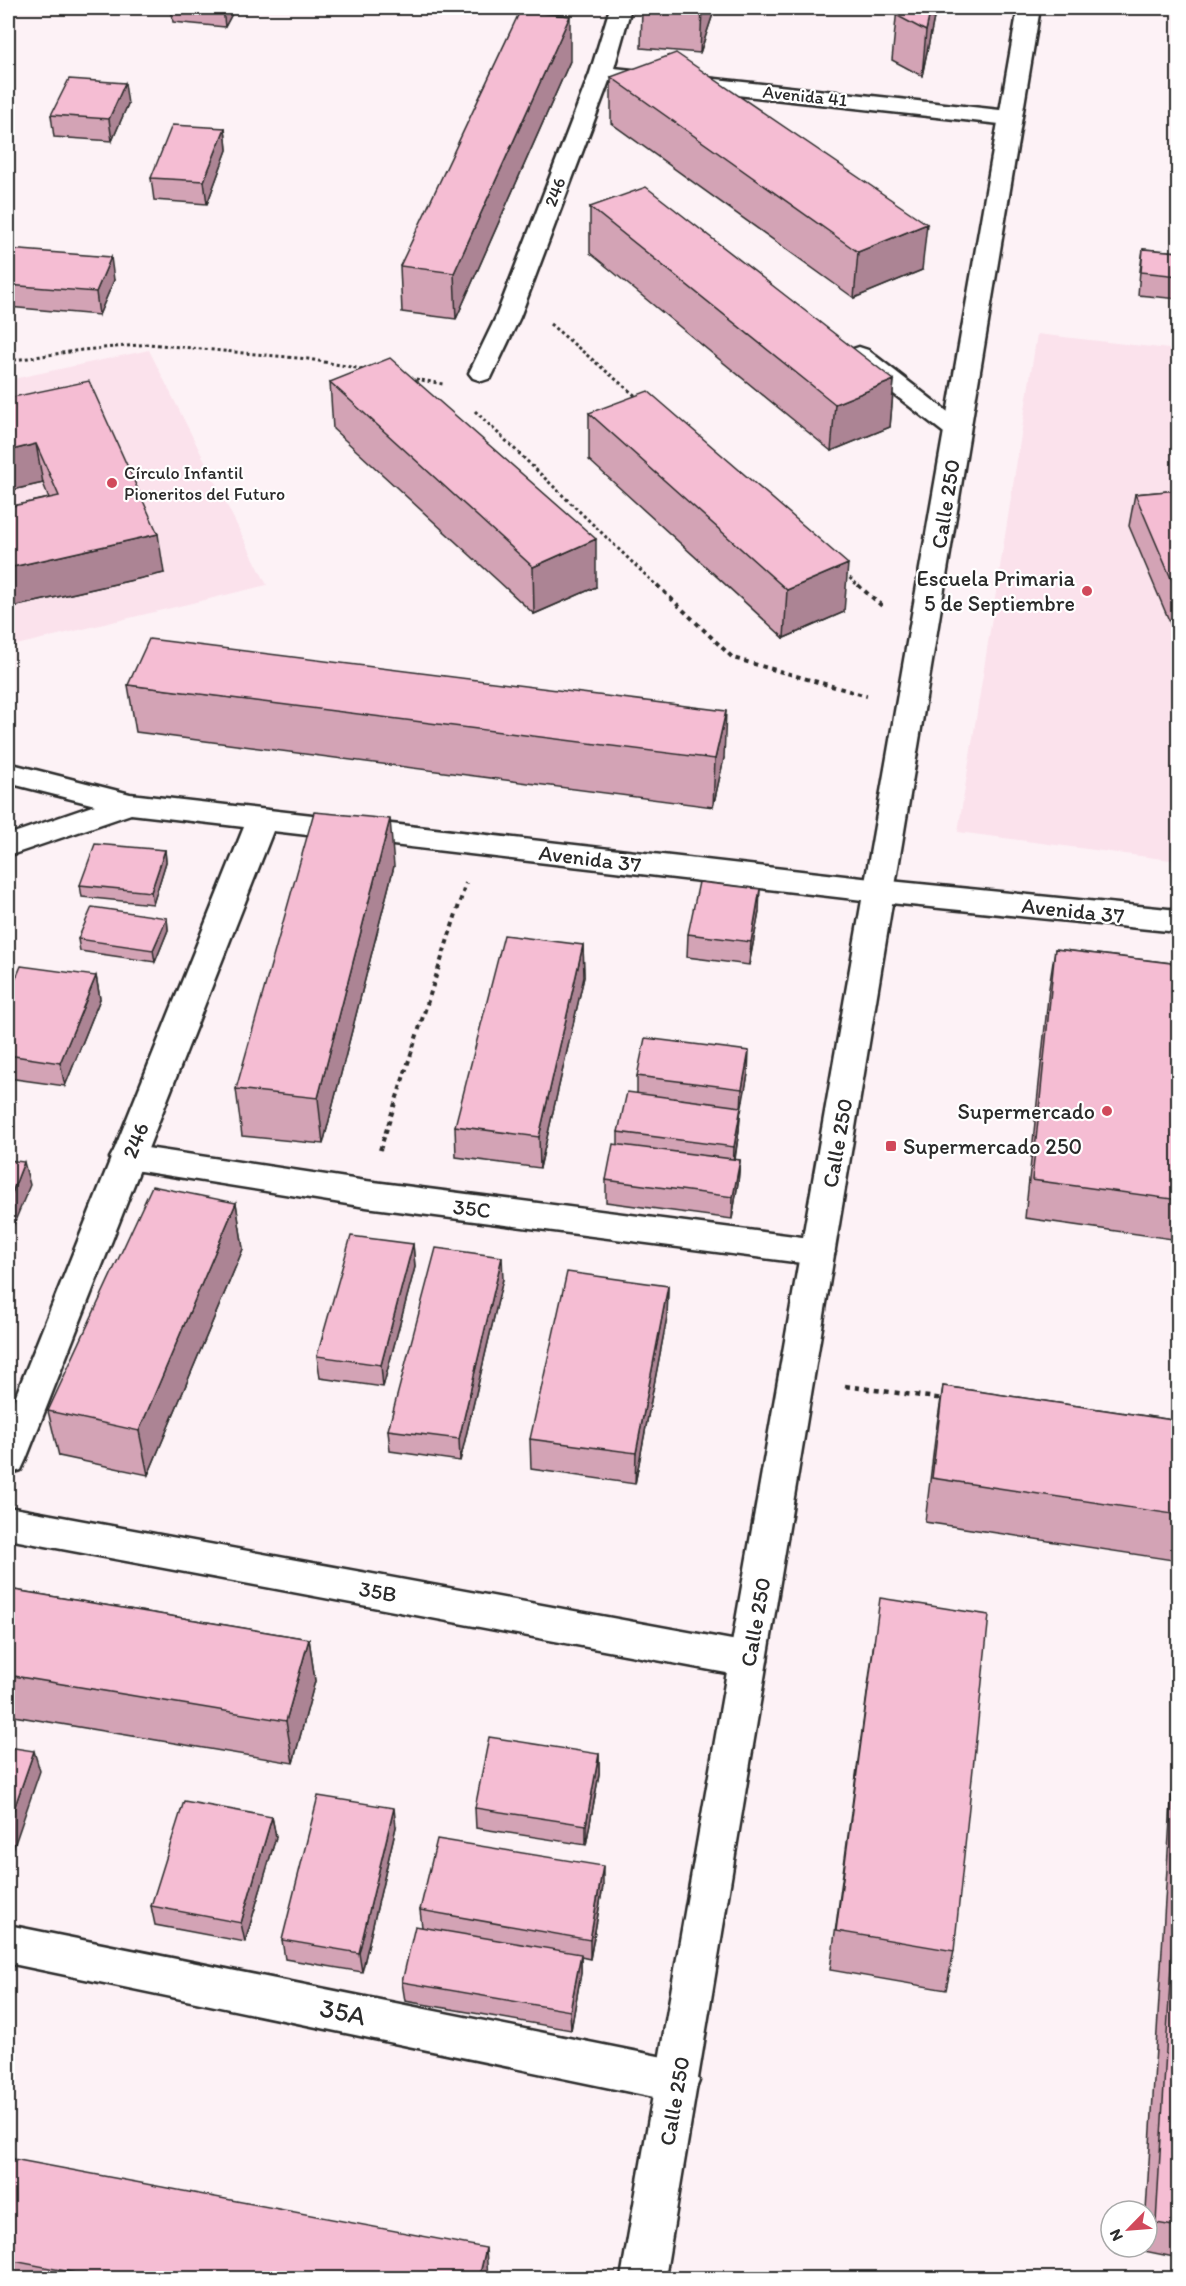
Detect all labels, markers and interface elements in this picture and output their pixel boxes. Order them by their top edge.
street label: Avenida 41 [762,81,848,111]
street label: 246 [539,174,571,210]
street label: Calle 250 [925,457,966,551]
place label: Círculo Infantil Pioneritos del Futuro [124,462,285,505]
marker: Círculo Infantil Pioneritos del Futuro [105,476,119,490]
place label: Escuela Primaria 5 de Septiembre [917,565,1076,617]
marker: Escuela Primaria 5 de Septiembre [1080,584,1094,598]
street label: Avenida 37 [537,839,643,878]
street label: Avenida 37 [1020,892,1126,929]
street label: Calle 250 [816,1096,859,1190]
place label: Supermercado [958,1098,1095,1125]
marker: Supermercado [1100,1104,1114,1118]
street label: 246 [116,1118,155,1162]
place label: Supermercado 250 [903,1133,1082,1160]
marker: Supermercado 250 [884,1139,898,1153]
street label: 35C [452,1193,492,1224]
street label: 35B [357,1575,399,1608]
street label: Calle 250 [734,1575,777,1669]
street label: 35A [317,1991,369,2032]
street label: Calle 250 [653,2054,696,2148]
north arrow [1099,2199,1159,2259]
text: N [1105,2226,1127,2244]

